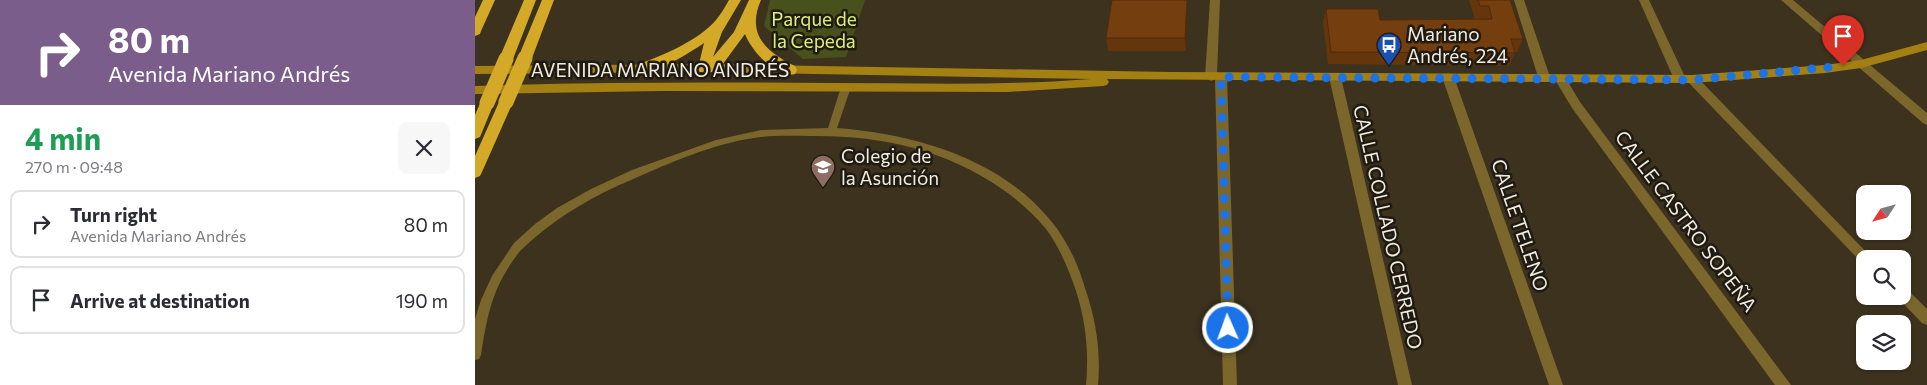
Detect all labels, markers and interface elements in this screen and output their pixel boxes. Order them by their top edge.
park label: Parque de la Cepeda [771,7,857,52]
pin [1822,15,1864,66]
text: 80 m [108,17,190,60]
icon: right [25,20,90,85]
place label: Mariano Andrés, 224 [1407,22,1508,67]
icon: arrive [1829,22,1857,50]
bus stop icon: Mariano Andrés, 224 [1376,32,1402,66]
street label: AVENIDA MARIANO ANDRÉS [531,58,789,81]
text: Avenida Mariano Andrés [108,60,350,87]
street label: CALLE COLLADO CERREDO [1349,103,1428,351]
text: 4 min [25,119,101,156]
button: close [398,122,450,174]
street label: CALLE CASTRO SOPEÑA [1611,126,1762,316]
place label: Colegio de la Asunción [841,144,939,189]
school or university icon: Colegio de la Asunción [810,154,836,188]
street label: CALLE TELENO [1487,156,1554,294]
text: 270 m · 09:48 [25,157,123,176]
north arrow [1856,185,1911,240]
map controls [1856,185,1911,370]
text: Turn right [70,203,157,226]
icon: right [27,210,55,238]
text: 80 m [404,213,448,236]
text: Avenida Mariano Andrés [70,226,246,245]
button: search [1856,250,1911,305]
icon: arrive [27,286,55,314]
text: Arrive at destination [70,289,250,312]
text: 190 m [396,289,448,312]
position arrow [1201,301,1253,353]
button: layers [1856,315,1911,370]

